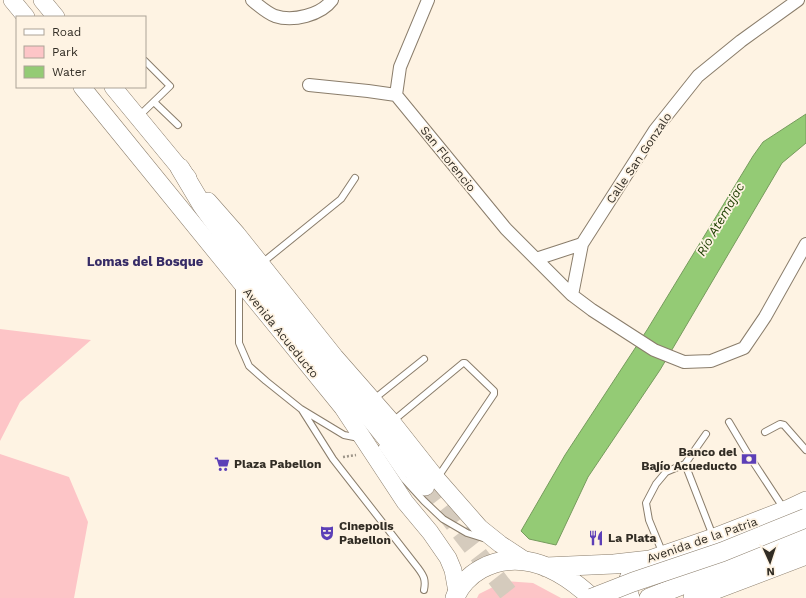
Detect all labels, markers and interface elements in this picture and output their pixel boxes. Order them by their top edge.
legend [16,16,146,88]
text: Road [52,25,81,39]
text: Park [52,45,78,59]
text: Water [52,65,87,79]
street label: Calle San Gonzalo [603,110,675,206]
street label: San Florencio [417,123,479,195]
water label: Río Atemajac [693,180,747,259]
district label: Lomas del Bosque [87,254,204,269]
street label: Avenida Acueducto [240,285,322,381]
place label: Banco del Bajío Acueducto [641,445,737,473]
bank icon: Banco del Bajío Acueducto [740,450,758,468]
supermarket icon: Plaza Pabellon [213,455,231,473]
place label: Plaza Pabellon [234,457,321,471]
street label: Avenida de la Patria [645,514,759,566]
place label: Cinepolis Pabellon [339,519,394,547]
theatre icon: Cinepolis Pabellon [318,524,336,542]
restaurant icon: La Plata [587,529,605,547]
place label: La Plata [608,531,657,545]
north arrow [750,542,790,582]
text: N [766,565,775,578]

